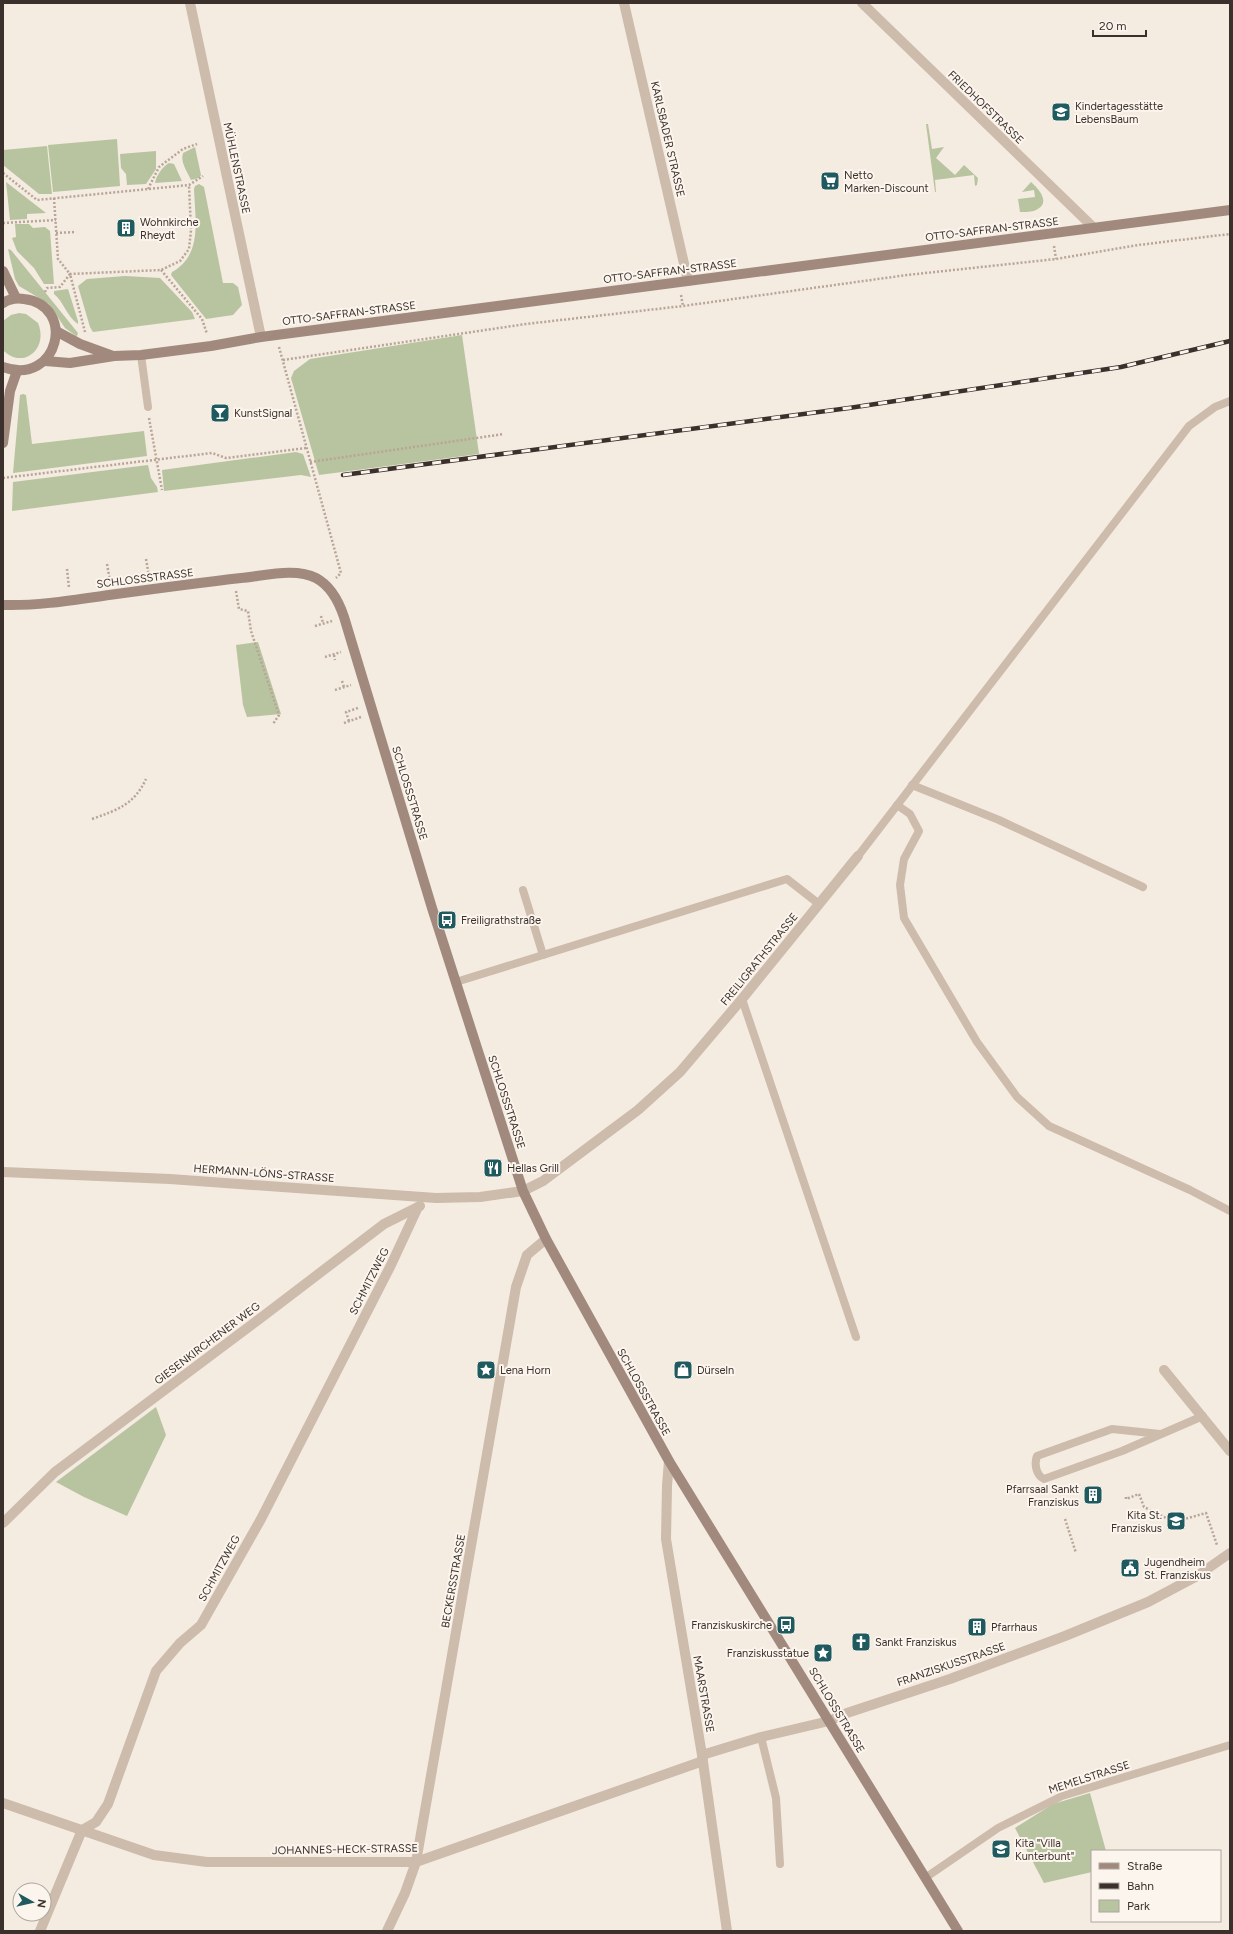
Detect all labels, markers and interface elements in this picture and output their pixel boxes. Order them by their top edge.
scale bar [1093,12,1146,38]
text: 20 m [1099,19,1127,33]
street label: FRIEDHOFSTRASSE [945,68,1026,147]
street label: KARLSBADER STRASSE [648,80,687,198]
place label: Kindertagesstätte LebensBaum [1075,100,1163,126]
school or university icon: Kindertagesstätte LebensBaum [1050,101,1072,123]
street label: MÜHLENSTRASSE [220,121,254,215]
place label: Netto Marken-Discount [844,169,929,195]
supermarket icon: Netto Marken-Discount [819,170,841,192]
street label: OTTO-SAFFRAN-STRASSE [925,215,1060,244]
place label: Wohnkirche Rheydt [140,216,198,242]
building icon: Wohnkirche Rheydt [115,217,137,239]
street label: OTTO-SAFFRAN-STRASSE [603,257,738,286]
street label: OTTO-SAFFRAN-STRASSE [282,299,417,328]
bar icon: KunstSignal [209,402,231,424]
place label: KunstSignal [234,407,292,420]
street label: SCHLOSSSTRASSE [96,566,194,591]
street label: SCHLOSSSTRASSE [389,745,430,842]
bus stop icon: Freiligrathstraße [436,909,458,931]
street label: FREILIGRATHSTRASSE [718,910,801,1008]
place label: Freiligrathstraße [461,914,541,927]
street label: SCHLOSSSTRASSE [485,1054,528,1151]
restaurant icon: Hellas Grill [482,1157,504,1179]
street label: HERMANN-LÖNS-STRASSE [193,1161,335,1185]
place label: Hellas Grill [507,1162,559,1175]
street label: SCHMITZWEG [347,1245,392,1317]
street label: GIESENKIRCHENER WEG [152,1299,263,1387]
street label: SCHLOSSSTRASSE [614,1346,673,1438]
place icon: Lena Horn [475,1359,497,1381]
shop icon: Dürseln [672,1359,694,1381]
place label: Lena Horn [500,1364,551,1377]
place label: Dürseln [697,1364,734,1377]
place label: Pfarrsaal Sankt Franziskus [1006,1483,1079,1509]
building icon: Pfarrsaal Sankt Franziskus [1082,1484,1104,1506]
place label: Kita St. Franziskus [1111,1509,1162,1535]
school or university icon: Kita St. Franziskus [1165,1510,1187,1532]
street label: SCHMITZWEG [196,1533,243,1604]
street label: BECKERSSTRASSE [439,1533,468,1629]
place label: Jugendheim St. Franziskus [1144,1556,1211,1582]
public building icon: Jugendheim St. Franziskus [1119,1557,1141,1579]
bus stop icon: Franziskuskirche [775,1614,797,1636]
building icon: Pfarrhaus [966,1616,988,1638]
place label: Franziskuskirche [691,1619,772,1632]
place label: Pfarrhaus [991,1621,1037,1634]
church icon: Sankt Franziskus [850,1631,872,1653]
place label: Sankt Franziskus [875,1636,957,1649]
street label: FRANZISKUSSTRASSE [895,1640,1007,1689]
place icon: Franziskusstatue [812,1642,834,1664]
place label: Franziskusstatue [727,1647,809,1660]
street label: MAARSTRASSE [690,1654,717,1734]
street label: SCHLOSSSTRASSE [806,1665,867,1755]
street label: MEMELSTRASSE [1047,1758,1131,1797]
place label: Kita "Villa Kunterbunt" [1015,1837,1074,1863]
school or university icon: Kita "Villa Kunterbunt" [990,1838,1012,1860]
street label: JOHANNES-HECK-STRASSE [272,1842,418,1857]
legend [1091,1850,1221,1922]
text: Straße [1127,1859,1163,1873]
text: Bahn [1127,1879,1154,1893]
north arrow [12,1882,52,1922]
text: N [34,1898,48,1908]
text: Park [1127,1899,1150,1913]

